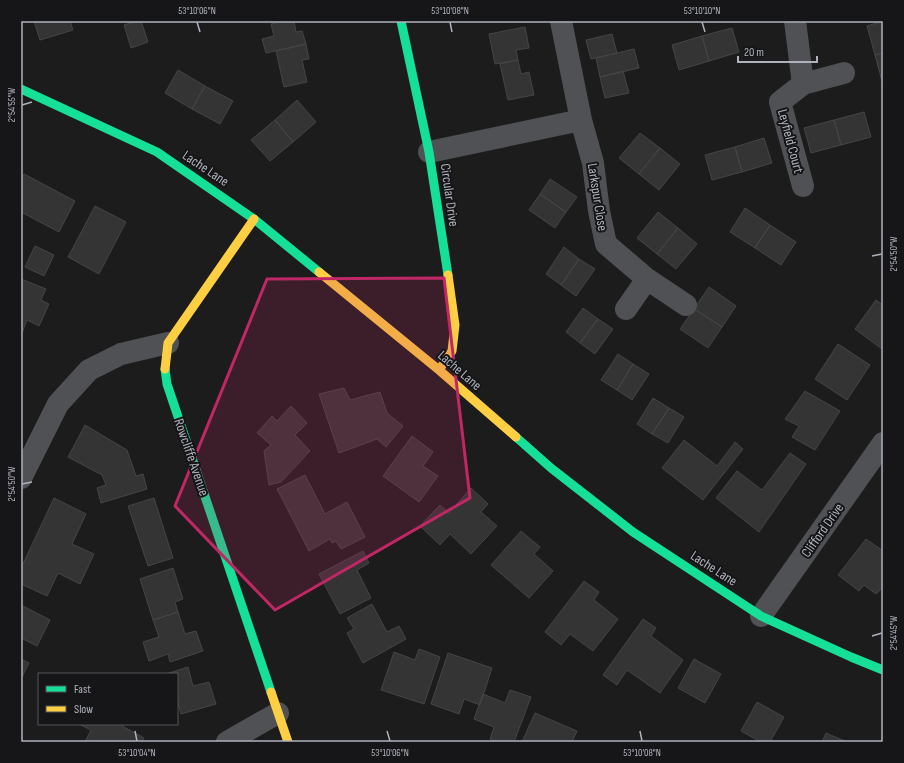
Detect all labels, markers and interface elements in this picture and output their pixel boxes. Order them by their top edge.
text: 53°10'06"N [178,5,216,17]
text: 53°10'08"N [431,5,469,17]
text: 53°10'10"N [684,5,720,17]
scale bar [738,38,817,64]
text: 20 m [744,45,764,60]
text: 2°54'55"W [6,87,18,122]
street label: Leyfield Court [774,107,807,175]
street label: Lache Lane [179,147,232,190]
street label: Larkspur Close [584,162,611,232]
street label: Circular Drive [437,163,462,228]
text: 2°54'50"W [888,236,900,271]
street label: Lache Lane [434,347,485,394]
street label: Rowcliffe Avenue [170,416,213,498]
text: 2°54'50"W [6,466,18,501]
street label: Clifford Drive [798,500,847,561]
street label: Lache Lane [687,547,740,590]
text: 2°54'45"W [888,615,900,650]
legend [38,673,178,725]
text: Fast [74,682,91,697]
text: Slow [74,702,93,717]
text: 53°10'04"N [118,747,156,759]
text: 53°10'06"N [371,747,409,759]
text: 53°10'08"N [623,747,661,759]

